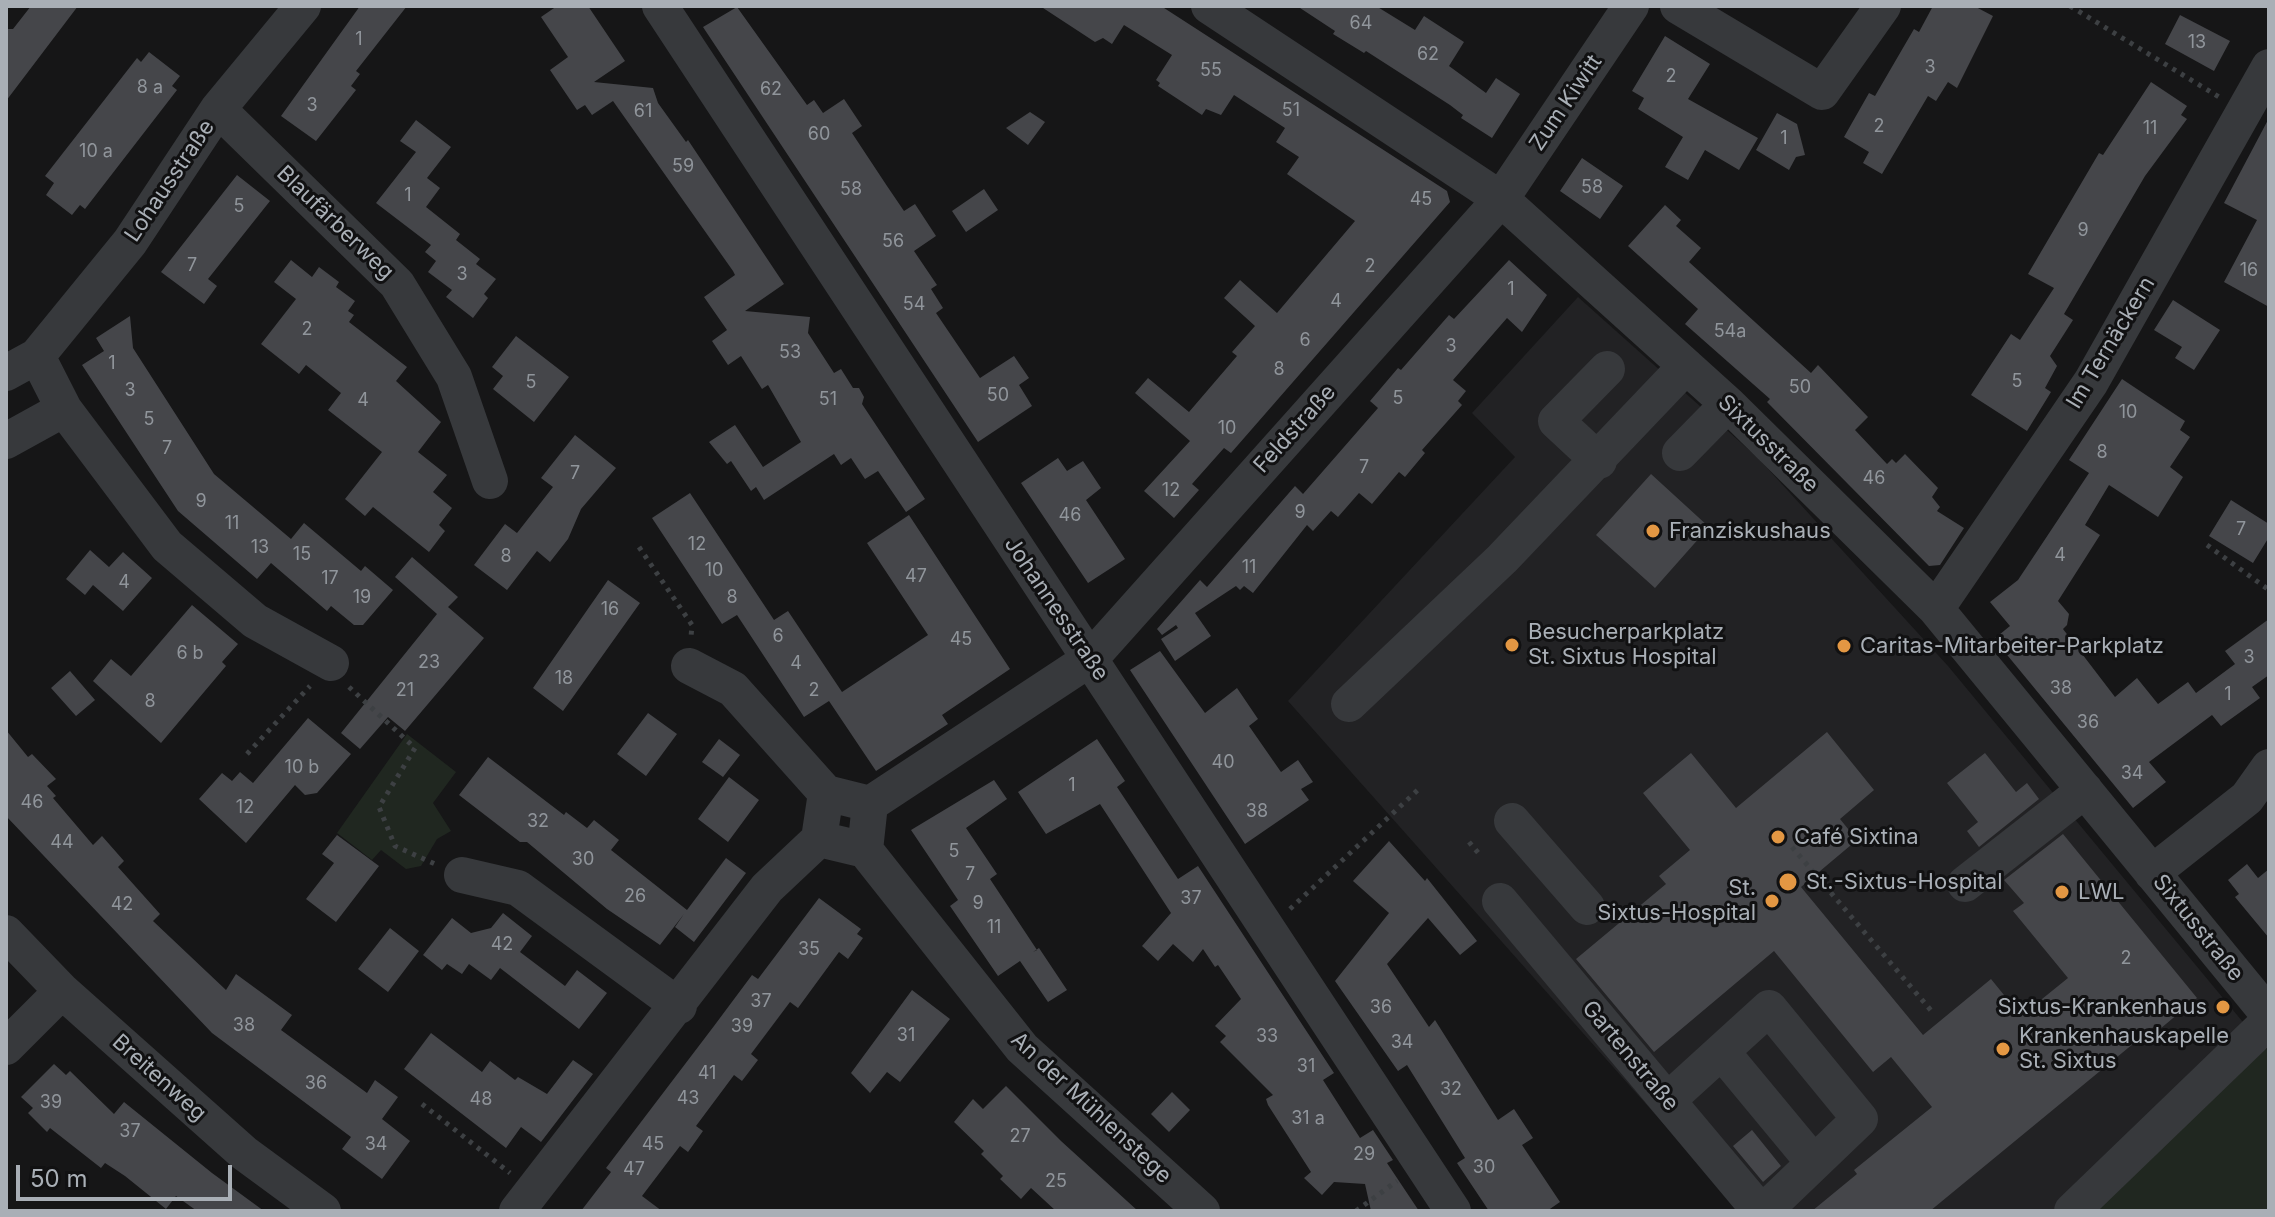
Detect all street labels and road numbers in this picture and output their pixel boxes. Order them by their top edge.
street label: Zum Kiwitt [1524,50,1608,156]
street label: Lohausstraße [120,115,220,247]
street label: Blaufärberweg [271,161,399,285]
street label: Im Ternäckern [2061,272,2161,414]
street label: Feldstraße [1249,379,1341,479]
street label: Sixtusstraße [1712,390,1824,498]
street label: Johannesstraße [998,532,1114,686]
street label: Sixtusstraße [2147,869,2249,987]
street label: Gartenstraße [1576,995,1684,1117]
street label: An der Mühlenstege [1005,1027,1177,1189]
street label: Breitenweg [107,1029,211,1127]

